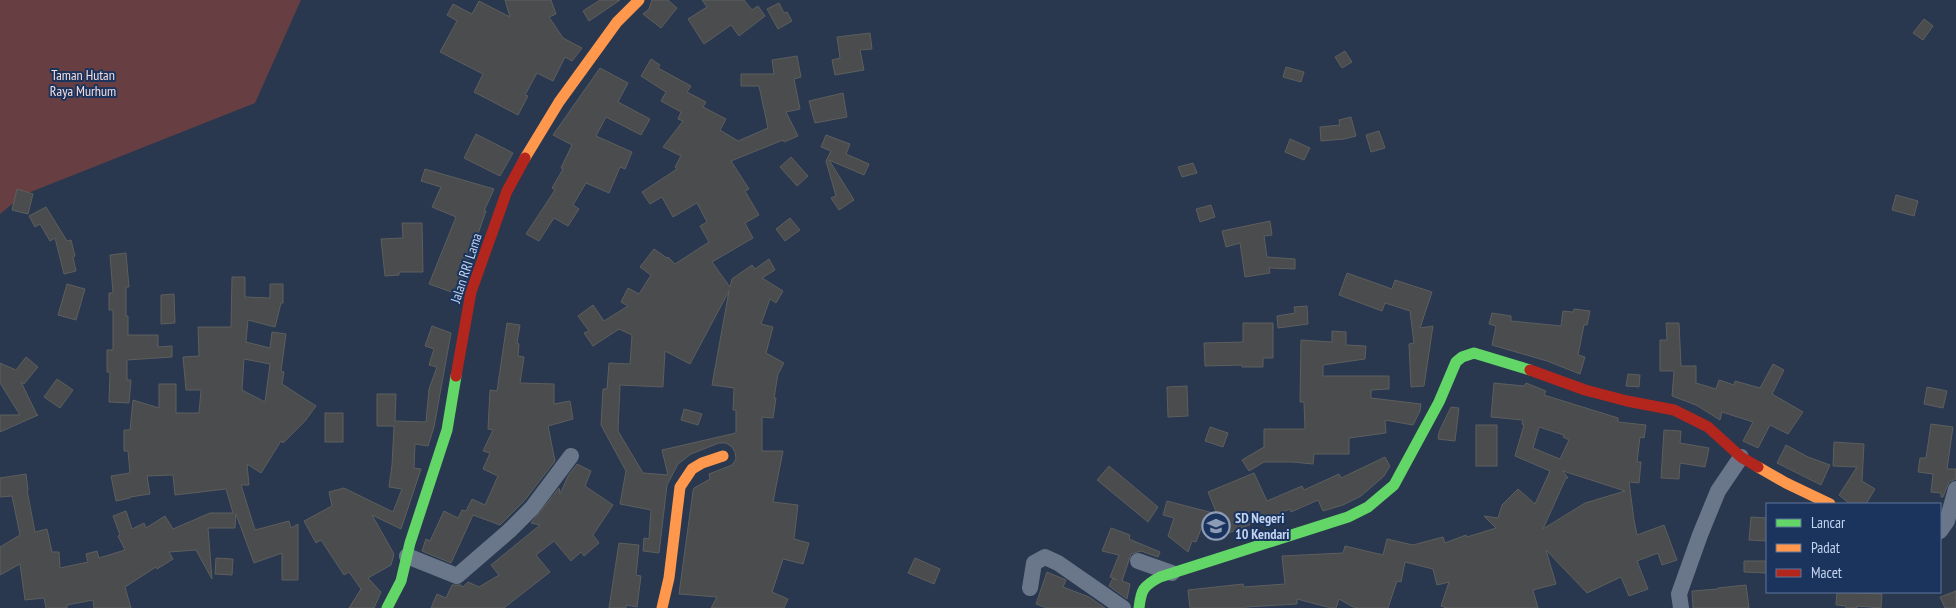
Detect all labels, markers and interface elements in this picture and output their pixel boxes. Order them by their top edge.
park label: Taman Hutan Raya Murhum [50,66,116,100]
street label: Jalan RRI Lama [446,231,486,306]
legend [1766,503,1941,593]
place label: SD Negeri 10 Kendari [1235,509,1290,543]
school or university icon: SD Negeri 10 Kendari [1201,511,1231,541]
text: Lancar [1811,513,1846,532]
text: Padat [1811,538,1840,557]
text: Macet [1811,563,1842,582]

